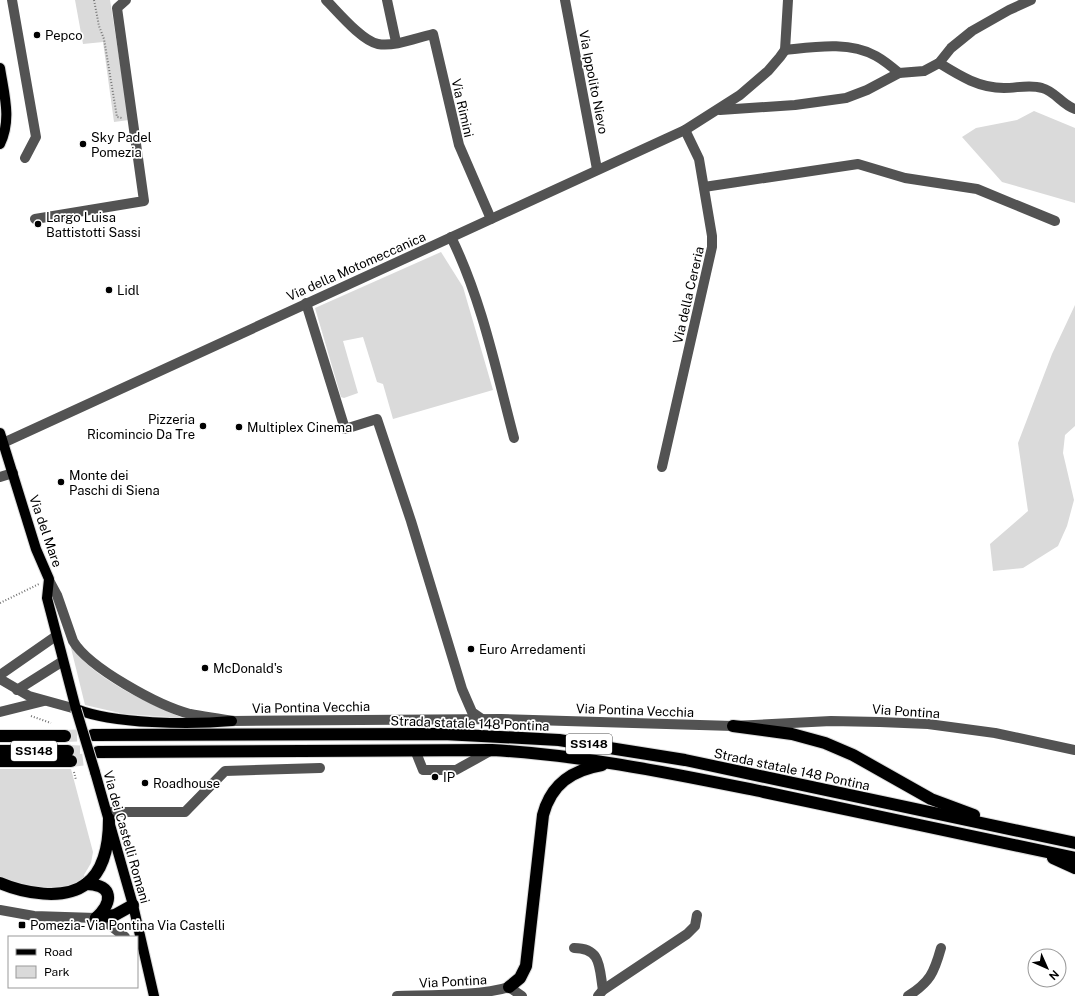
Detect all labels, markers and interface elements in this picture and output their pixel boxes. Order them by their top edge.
place label: Pepco [45,28,83,43]
street label: Via Ippolito Nievo [576,29,611,135]
marker: Pepco [32,30,42,40]
street label: Via Rimini [449,77,477,139]
place label: Sky Padel Pomezia [91,130,152,160]
marker: Sky Padel Pomezia [78,139,88,149]
place label: Largo Luisa Battistotti Sassi [46,210,141,240]
marker: Largo Luisa Battistotti Sassi [33,219,43,229]
street label: Via della Motomeccanica [284,229,428,304]
street label: Via della Cereria [670,245,707,345]
place label: Lidl [117,283,140,298]
marker: Lidl [104,285,114,295]
place label: Pizzeria Ricomincio Da Tre [87,412,195,442]
place label: Multiplex Cinema [247,420,352,435]
marker: Pizzeria Ricomincio Da Tre [198,421,208,431]
marker: Multiplex Cinema [234,422,244,432]
place label: Monte dei Paschi di Siena [69,468,160,498]
marker: Monte dei Paschi di Siena [56,477,66,487]
street label: Via del Mare [26,493,65,569]
place label: Euro Arredamenti [479,642,586,657]
marker: Euro Arredamenti [466,644,476,654]
place label: McDonald's [213,661,283,676]
marker: McDonald's [200,663,210,673]
street label: Via Pontina Vecchia [252,699,370,716]
street label: Via Pontina Vecchia [576,701,694,720]
street label: Via Pontina [871,702,940,721]
street label: Strada statale 148 Pontina [390,713,550,734]
road number: SS148 [566,734,612,754]
road number: SS148 [11,741,57,761]
street label: Strada statale 148 Pontina [713,746,871,793]
street label: Via dei Castelli Romani [100,769,153,905]
place label: IP [443,770,455,785]
marker: IP [430,772,440,782]
place label: Roadhouse [153,776,220,791]
marker: Roadhouse [140,778,150,788]
place label: Pomezia- Via Pontina Via Castelli [30,918,225,933]
marker: Pomezia- Via Pontina Via Castelli [17,920,27,930]
legend [8,936,138,988]
text: Road [44,945,72,959]
north arrow [1027,948,1067,988]
text: Park [44,965,70,979]
text: N [1047,968,1061,982]
street label: Via Pontina [419,972,487,991]

